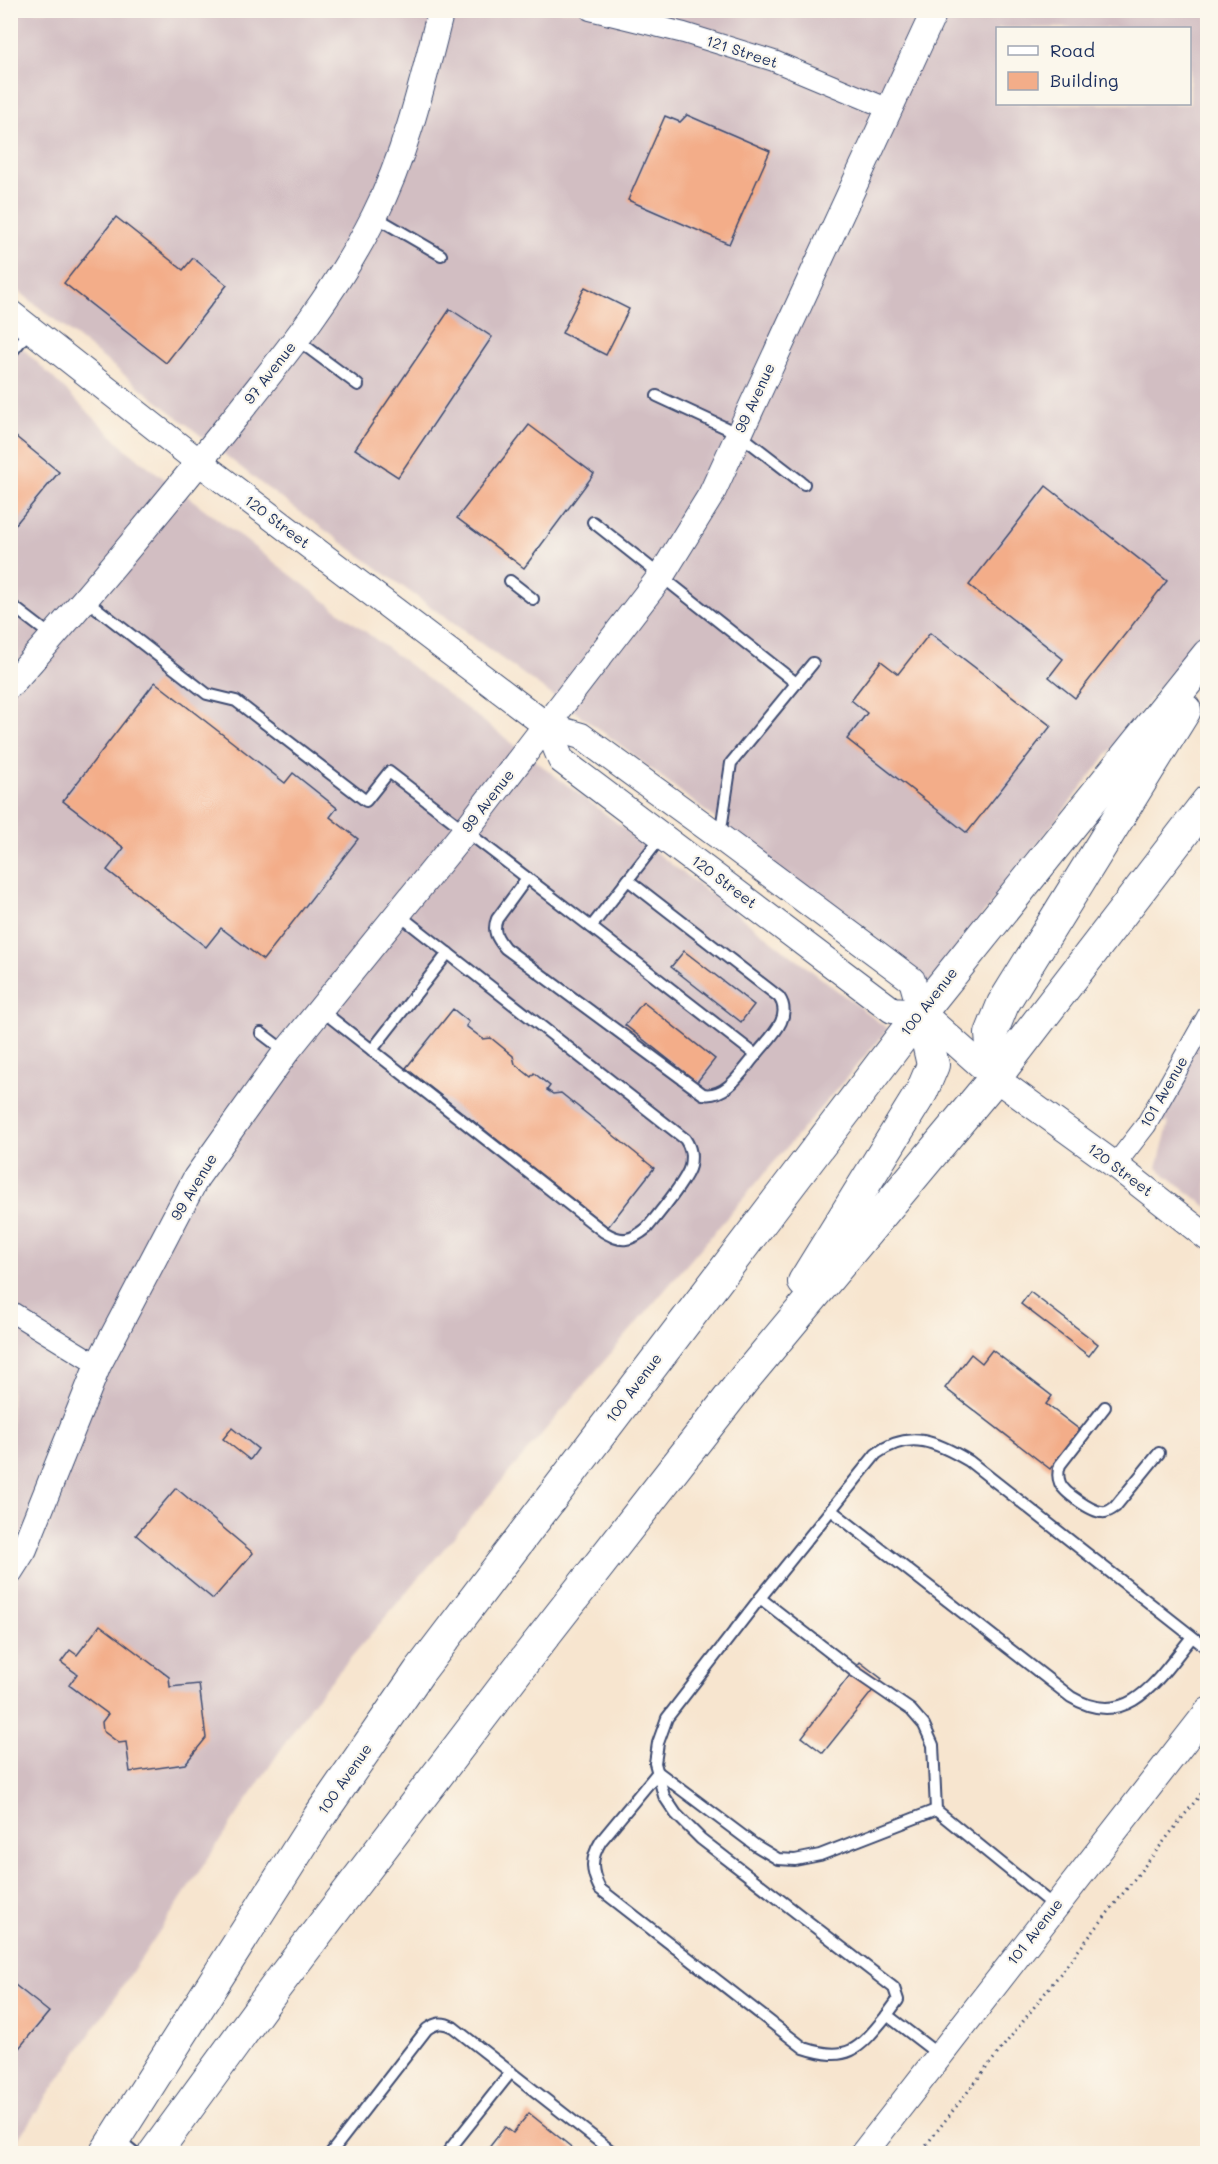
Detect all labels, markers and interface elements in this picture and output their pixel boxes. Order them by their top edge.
legend [996,27,1191,105]
street label: 121 Street [704,30,781,72]
text: Road [1050,38,1095,62]
text: Building [1050,68,1118,92]
street label: 97 Avenue [239,337,300,408]
street label: 99 Avenue [729,360,779,436]
street label: 120 Street [241,490,314,552]
street label: 99 Avenue [456,765,518,836]
street label: 120 Street [688,850,761,912]
street label: 100 Avenue [895,963,961,1040]
street label: 101 Avenue [1135,1052,1192,1131]
street label: 120 Street [1084,1138,1157,1200]
street label: 99 Avenue [165,1149,221,1224]
street label: 100 Avenue [601,1349,666,1426]
street label: 100 Avenue [312,1739,376,1818]
street label: 101 Avenue [1002,1894,1067,1969]

